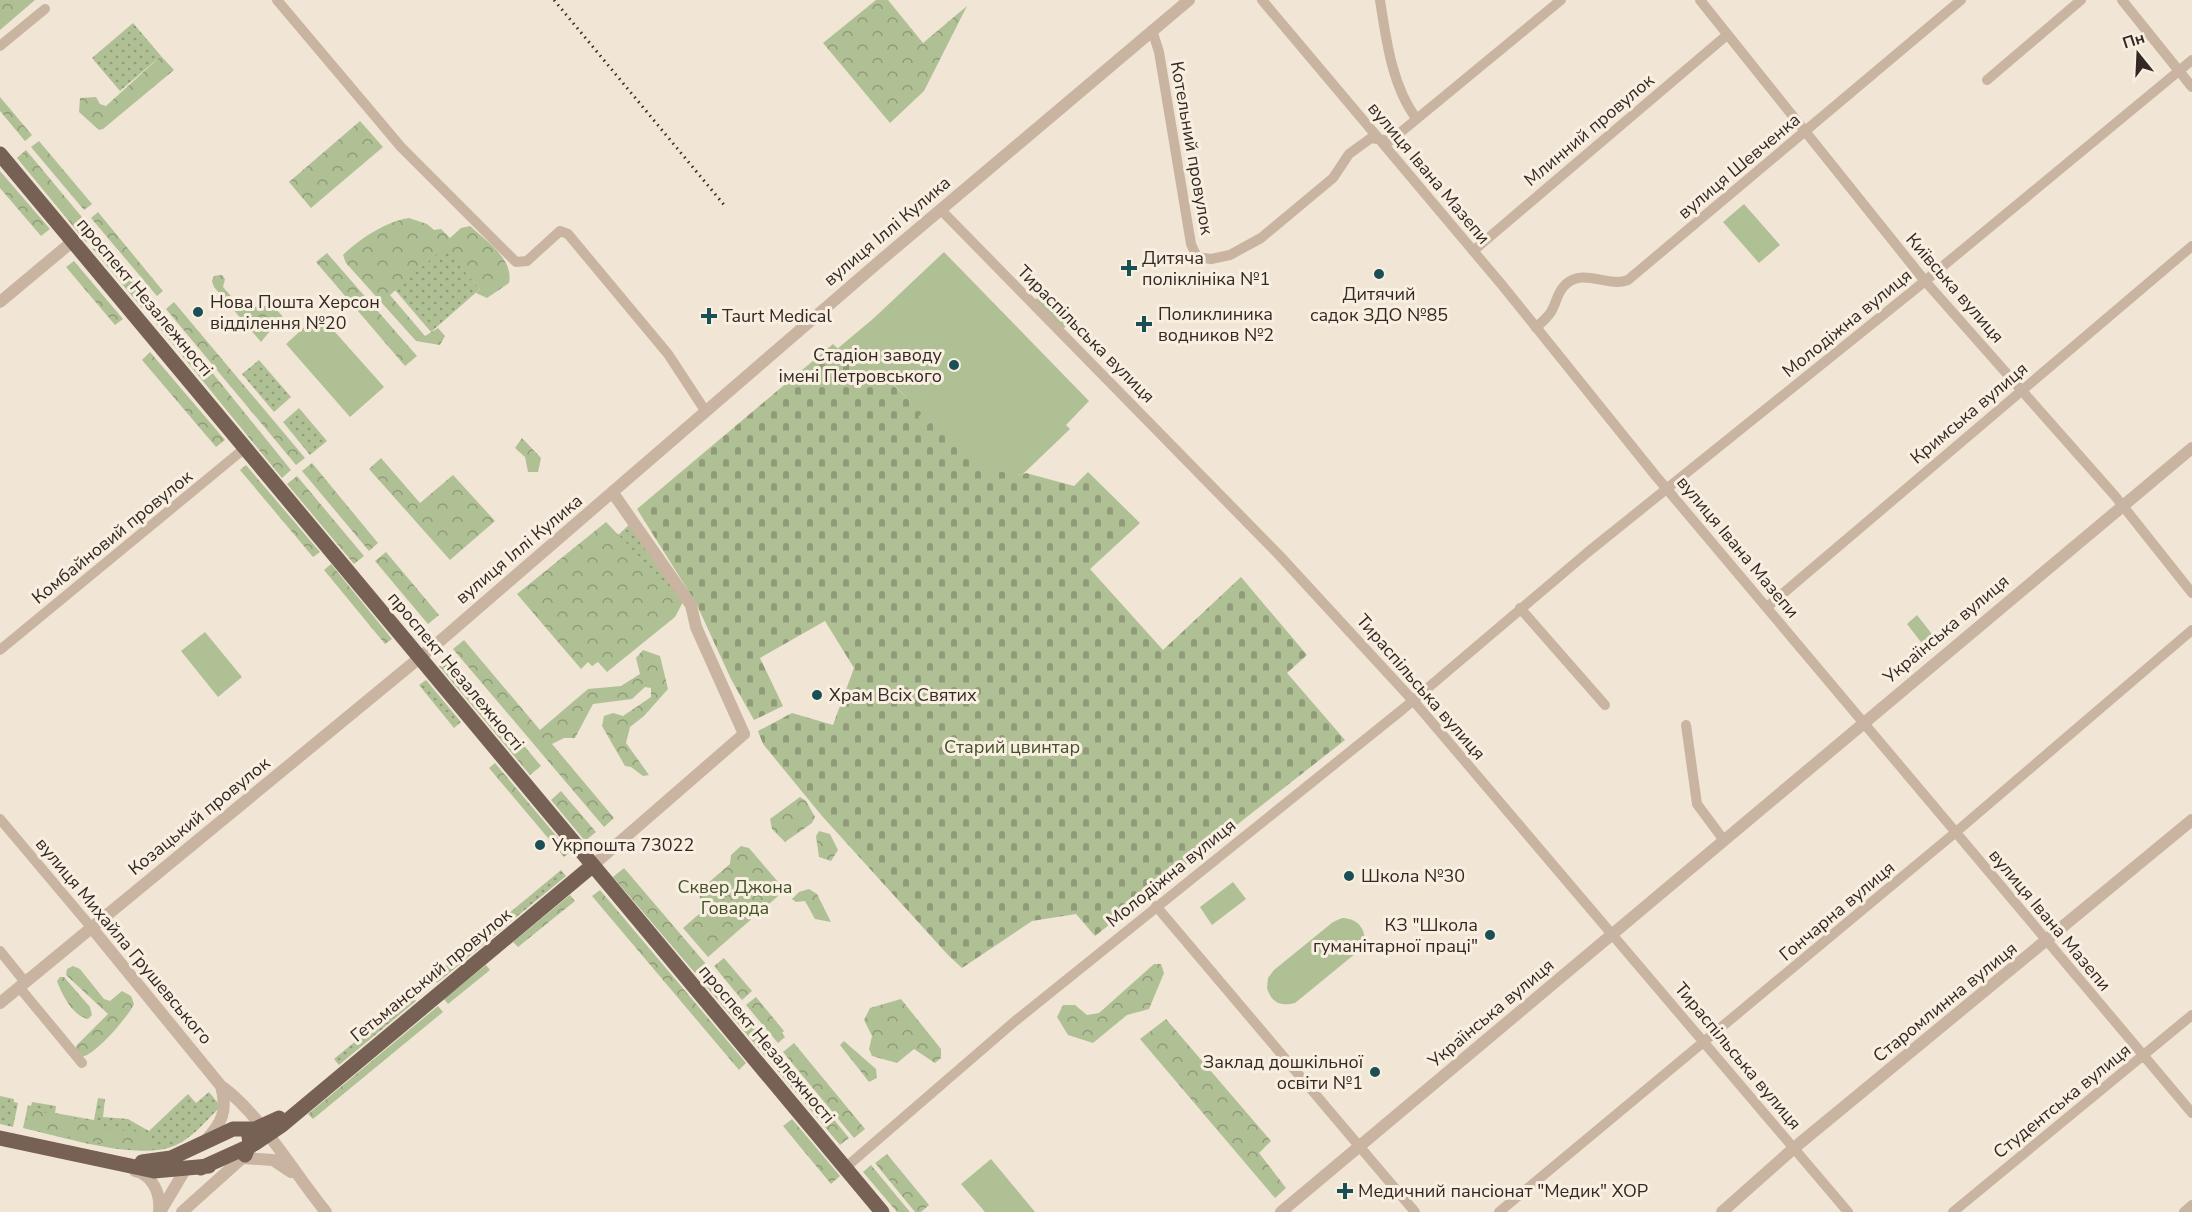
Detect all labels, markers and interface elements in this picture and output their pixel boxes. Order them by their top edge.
north arrow [2108,24,2168,84]
text: Пн [2120,27,2148,55]
street label: Котельний провулок [1165,59,1219,237]
street label: Млинний провулок [1519,68,1660,192]
street label: вулиця Івана Мазепи [1362,97,1496,249]
street label: вулиця Шевченка [1673,108,1805,224]
street label: вулиця Іллі Кулика [818,171,956,291]
street label: проспект Незалежності [71,213,219,381]
street label: Київська вулиця [1901,228,2009,348]
place label: Дитяча поліклініка №1 [1142,246,1270,291]
marker: Дитяча поліклініка №1 [1120,259,1138,277]
street label: Тираспільська вулиця [1012,260,1160,408]
street label: Молодіжна вулиця [1777,263,1917,383]
marker: Дитячий садок ЗДО №85 [1372,267,1386,281]
place label: Дитячий садок ЗДО №85 [1310,282,1448,327]
place label: Нова Пошта Херсон відділення №20 [210,290,380,335]
place label: Поликлиника водников №2 [1158,302,1274,347]
place label: Taurt Medical [722,304,832,328]
marker: Нова Пошта Херсон відділення №20 [191,305,205,319]
marker: Taurt Medical [700,307,718,325]
marker: Поликлиника водников №2 [1135,315,1153,333]
place label: Стадіон заводу імені Петровського [779,343,943,388]
street label: Кримська вулиця [1905,357,2033,469]
marker: Стадіон заводу імені Петровського [947,358,961,372]
street label: Комбайновий провулок [27,464,198,609]
street label: вулиця Івана Мазепи [1671,471,1805,623]
street label: вулиця Іллі Кулика [450,489,588,609]
street label: Українська вулиця [1877,569,2014,689]
street label: проспект Незалежності [382,587,530,755]
street label: Тираспільська вулиця [1351,609,1491,765]
place label: Храм Всіх Святих [829,683,977,707]
marker: Храм Всіх Святих [810,688,824,702]
park label: Старий цвинтар [944,735,1080,759]
street label: Козацький провулок [123,751,275,881]
street label: Молодіжна вулиця [1101,813,1241,933]
street label: вулиця Михайла Грушевського [30,832,218,1050]
place label: Укрпошта 73022 [551,833,694,857]
marker: Укрпошта 73022 [533,838,547,852]
street label: вулиця Івана Мазепи [1983,844,2117,996]
street label: Гончарна вулиця [1774,856,1900,966]
place label: Школа №30 [1361,864,1465,888]
marker: Школа №30 [1342,869,1356,883]
park label: Сквер Джона Говарда [677,875,793,920]
street label: Гетьманський провулок [346,902,517,1047]
place label: КЗ "Школа гуманітарної праці" [1313,913,1478,958]
marker: КЗ "Школа гуманітарної праці" [1483,928,1497,942]
street label: Старомлинна вулиця [1868,936,2022,1068]
street label: Українська вулиця [1422,953,1559,1073]
street label: проспект Незалежності [693,960,841,1128]
street label: Тираспільська вулиця [1669,977,1807,1135]
street label: Студентська вулиця [1988,1038,2136,1164]
place label: Заклад дошкільної освіти №1 [1203,1050,1364,1095]
marker: Заклад дошкільної освіти №1 [1368,1065,1382,1079]
place label: Медичний пансіонат "Медик" ХОР [1358,1179,1648,1203]
marker: Медичний пансіонат "Медик" ХОР [1336,1182,1354,1200]

